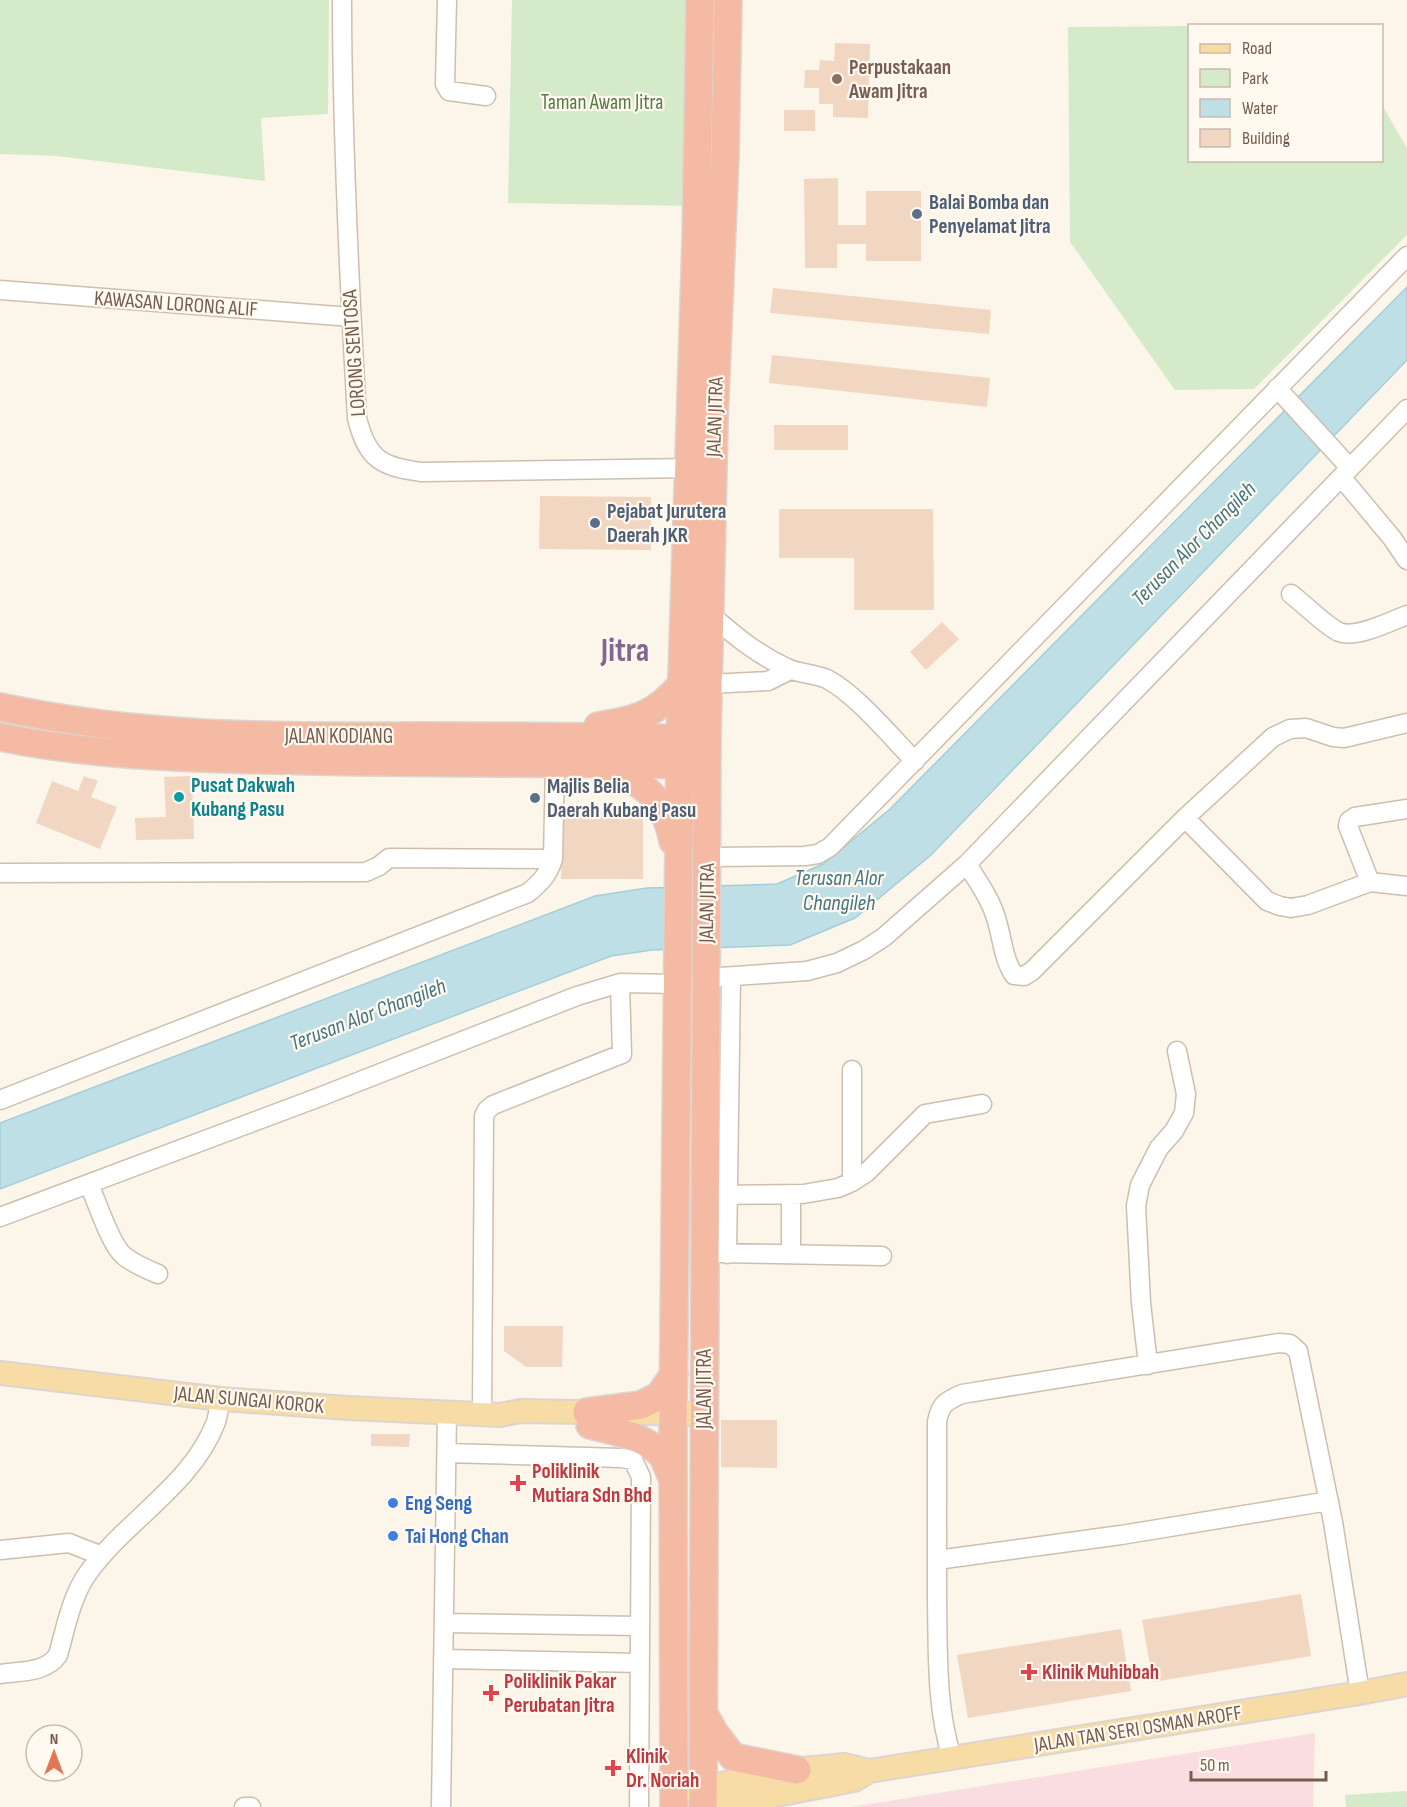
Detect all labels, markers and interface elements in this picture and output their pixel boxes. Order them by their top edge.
legend [1188,24,1383,162]
text: Road [1242,38,1272,59]
place label: Perpustakaan Awam Jitra [848,55,951,104]
text: Park [1242,68,1268,89]
marker: Perpustakaan Awam Jitra [830,72,844,86]
park label: Taman Awam Jitra [541,90,663,115]
text: Water [1242,98,1278,119]
text: Building [1242,128,1290,149]
place label: Balai Bomba dan Penyelamat Jitra [929,190,1051,239]
marker: Balai Bomba dan Penyelamat Jitra [910,207,924,221]
street label: KAWASAN LORONG ALIF [93,286,259,322]
street label: LORONG SENTOSA [337,288,371,417]
street label: JALAN JITRA [701,376,729,458]
water label: Terusan Alor Changileh [1126,476,1262,612]
place label: Pejabat Jurutera Daerah JKR [607,499,726,548]
marker: Pejabat Jurutera Daerah JKR [588,516,602,530]
district label: Jitra [600,631,649,671]
street label: JALAN KODIANG [284,724,393,749]
place label: Pusat Dakwah Kubang Pasu [191,773,295,822]
place label: Majlis Belia Daerah Kubang Pasu [547,774,696,823]
marker: Pusat Dakwah Kubang Pasu [172,790,186,804]
marker: Majlis Belia Daerah Kubang Pasu [528,791,542,805]
street label: JALAN JITRA [694,862,720,944]
water label: Terusan Alor Changileh [794,865,884,917]
water label: Terusan Alor Changileh [286,973,450,1057]
street label: JALAN JITRA [692,1348,717,1430]
street label: JALAN SUNGAI KOROK [172,1381,326,1419]
place label: Poliklinik Mutiara Sdn Bhd [532,1459,652,1508]
marker: Poliklinik Mutiara Sdn Bhd [509,1474,527,1492]
place label: Eng Seng [405,1491,472,1516]
marker: Eng Seng [386,1496,400,1510]
place label: Tai Hong Chan [405,1524,509,1549]
marker: Tai Hong Chan [386,1529,400,1543]
place label: Klinik Muhibbah [1042,1660,1159,1685]
marker: Klinik Muhibbah [1020,1663,1038,1681]
place label: Poliklinik Pakar Perubatan Jitra [504,1669,617,1718]
marker: Poliklinik Pakar Perubatan Jitra [482,1684,500,1702]
street label: JALAN TAN SERI OSMAN AROFF [1031,1700,1244,1758]
north arrow [24,1723,84,1783]
text: N [50,1730,58,1749]
place label: Klinik Dr. Noriah [626,1744,699,1793]
scale bar [1191,1744,1326,1782]
text: 50 m [1200,1755,1230,1776]
marker: Klinik Dr. Noriah [604,1759,622,1777]

